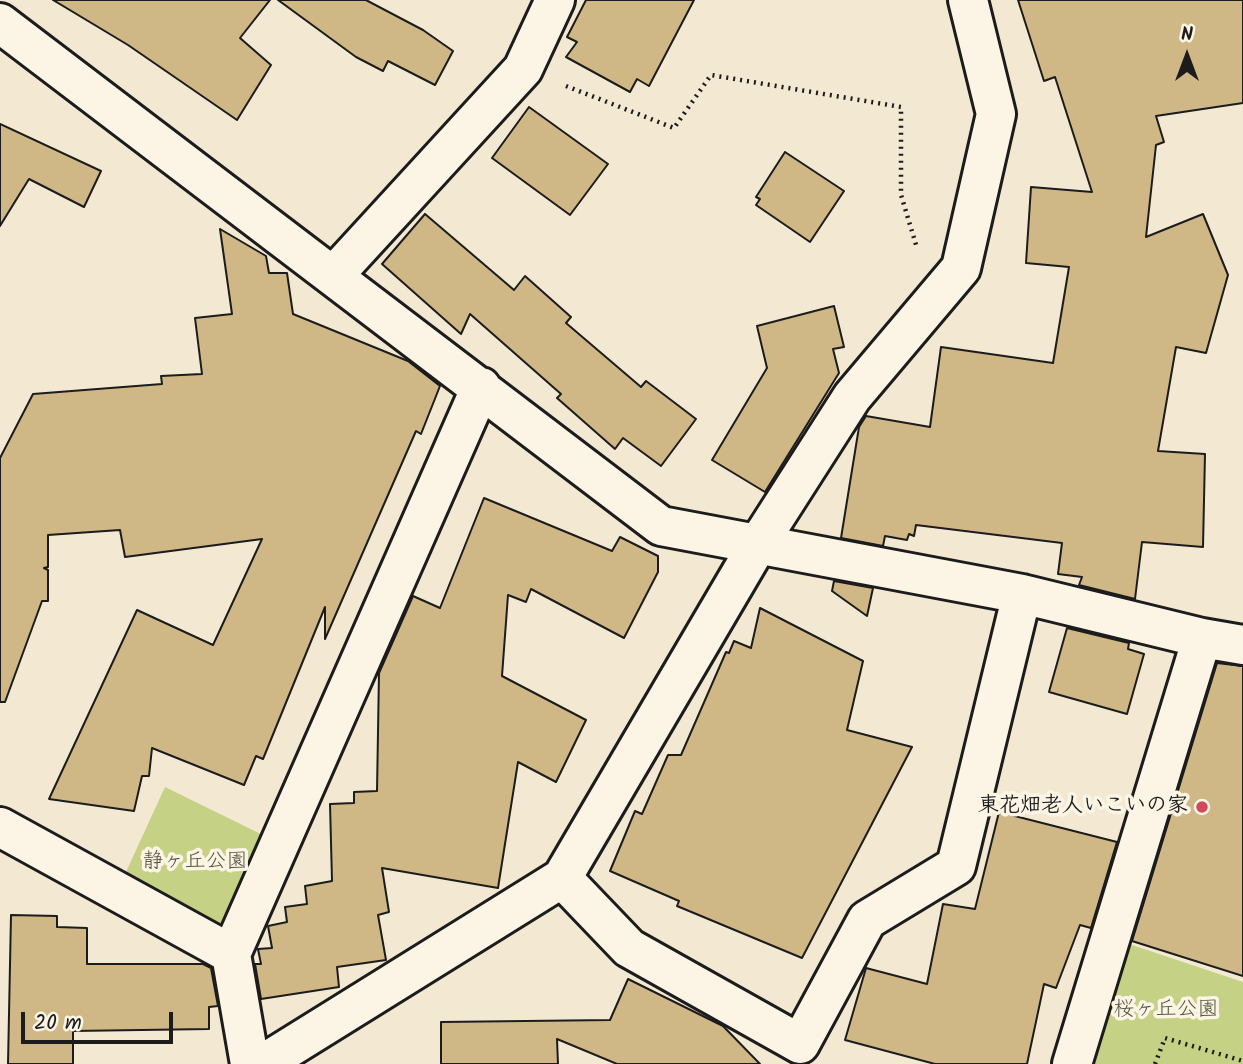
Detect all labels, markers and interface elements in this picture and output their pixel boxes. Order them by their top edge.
text: N [1181,20,1193,50]
north arrow [1152,21,1222,91]
place label: 東花畑老人いこいの家 [978,794,1188,820]
marker: 東花畑老人いこいの家 [1194,799,1210,815]
park label: 静ヶ丘公園 [143,850,247,876]
scale bar [24,998,177,1042]
park label: 桜ヶ丘公園 [1114,998,1218,1024]
text: 20 m [34,1007,82,1040]

